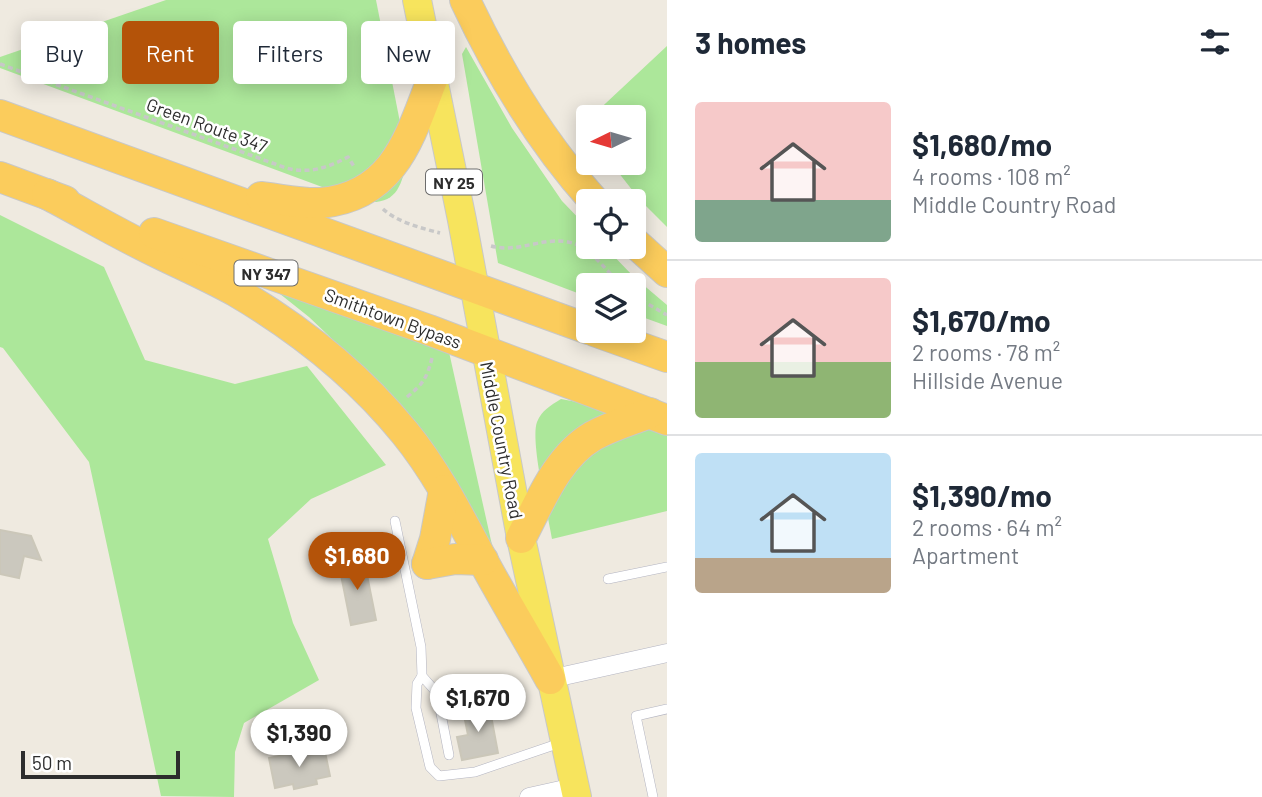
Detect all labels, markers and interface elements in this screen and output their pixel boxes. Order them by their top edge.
chip: Buy [21,21,108,84]
chip: Rent [122,21,219,84]
chip: Filters [233,21,347,84]
chip: New [361,21,455,84]
icon: filters [1196,23,1234,61]
text: 3 homes [695,24,806,60]
street label: Green Route 347 [144,93,271,157]
north arrow [576,105,646,175]
map controls [576,105,646,343]
text: $1,680/mo [912,126,1052,162]
icon: home [751,130,835,214]
text: 4 rooms · 108 m² [912,162,1071,190]
road number: NY 25 [426,170,482,194]
button: locate [576,189,646,259]
text: Middle Country Road [912,190,1116,218]
road number: NY 347 [234,260,298,286]
button: layers [576,273,646,343]
street label: Smithtown Bypass [322,283,464,353]
text: $1,670/mo [912,302,1051,338]
icon: home [751,306,835,390]
text: 2 rooms · 78 m² [912,338,1060,366]
street label: Middle Country Road [476,359,528,521]
text: Hillside Avenue [912,366,1063,394]
text: $1,390/mo [912,477,1052,513]
icon: home [751,481,835,565]
text: 2 rooms · 64 m² [912,513,1062,541]
pin: $1,680 [300,532,414,592]
text: $1,680 [324,541,390,569]
text: Apartment [912,541,1019,569]
pin: $1,670 [421,674,535,734]
text: $1,670 [446,683,510,711]
pin: $1,390 [242,710,356,769]
text: $1,390 [266,718,332,746]
scale bar [21,748,180,780]
text: 50 m [32,751,72,774]

